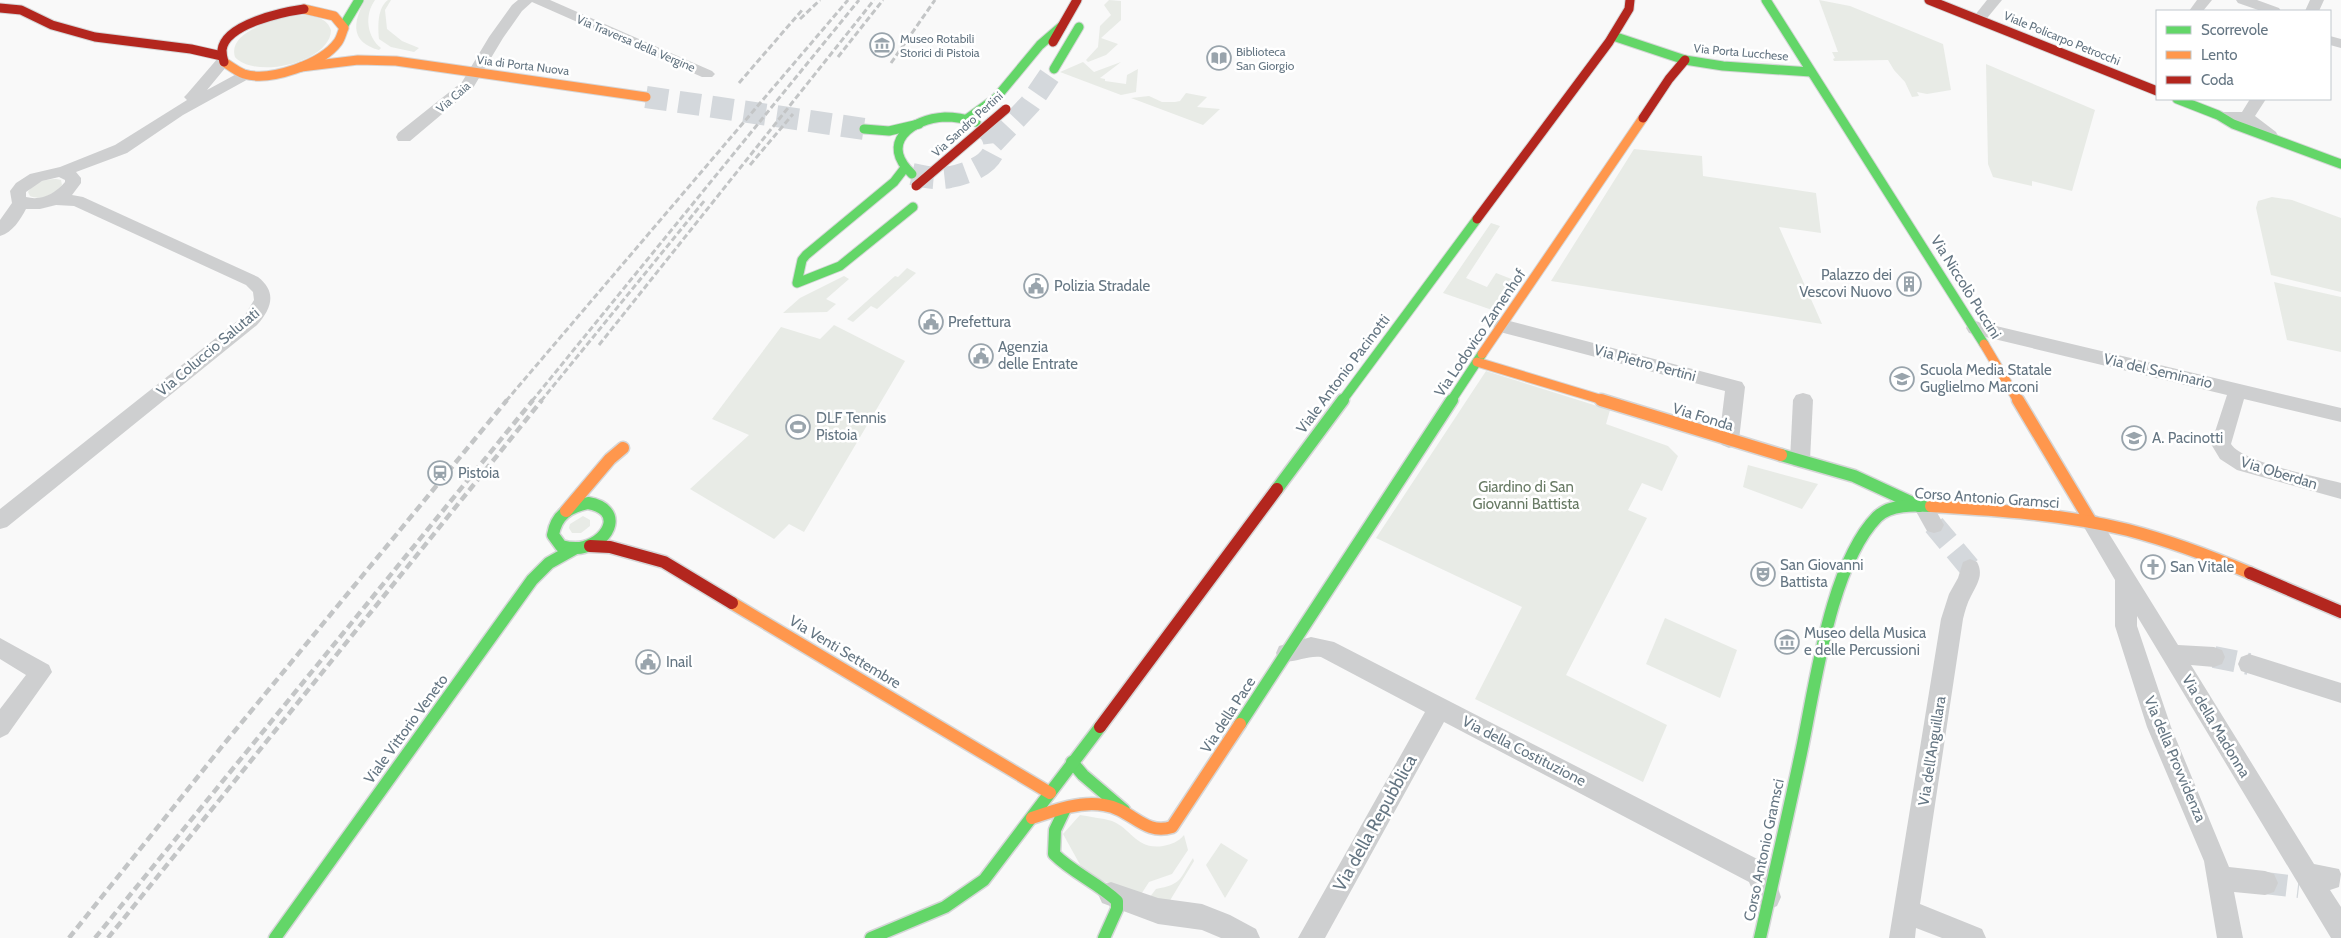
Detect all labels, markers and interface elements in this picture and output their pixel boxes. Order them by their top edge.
street label: Viale Policarpo Petrocchi [2002,8,2122,68]
legend [2156,10,2331,100]
street label: Via Traversa della Vergine [574,11,698,75]
text: Scorrevole [2201,21,2269,39]
place label: Museo Rotabili Storici di Pistoia [900,31,980,60]
museum icon: Museo Rotabili Storici di Pistoia [869,32,895,58]
street label: Via Porta Lucchese [1693,40,1789,64]
place label: Biblioteca San Giorgio [1236,44,1295,73]
library icon: Biblioteca San Giorgio [1206,45,1232,71]
text: Lento [2201,46,2238,64]
street label: Via di Porta Nuova [476,52,570,78]
text: Coda [2201,71,2235,89]
street label: Via Caia [433,78,473,116]
street label: Via Sandro Pertini [928,88,1006,160]
street label: Via Niccolò Puccini [1927,232,2005,342]
street label: Via Lodovico Zamenhof [1431,266,1529,400]
place label: Palazzo dei Vescovi Nuovo [1799,266,1892,301]
building icon: Palazzo dei Vescovi Nuovo [1896,271,1922,297]
public building icon: Polizia Stradale [1023,273,1049,299]
place label: Polizia Stradale [1054,277,1151,295]
street label: Via Coluccio Salutati [153,304,263,400]
public building icon: Prefettura [918,309,944,335]
street label: Viale Antonio Pacinotti [1292,311,1394,437]
place label: Prefettura [948,313,1012,331]
place label: Agenzia delle Entrate [998,338,1078,373]
street label: Via Pietro Pertini [1592,341,1698,385]
public building icon: Agenzia delle Entrate [968,343,994,369]
street label: Via del Seminario [2102,350,2214,392]
place label: Scuola Media Statale Guglielmo Marconi [1920,361,2052,396]
school or university icon: Scuola Media Statale Guglielmo Marconi [1889,366,1915,392]
street label: Via Fonda [1670,399,1736,435]
place label: DLF Tennis Pistoia [816,409,886,444]
sports icon: DLF Tennis Pistoia [785,414,811,440]
school or university icon: A. Pacinotti [2121,425,2147,451]
place label: A. Pacinotti [2152,429,2223,447]
street label: Via Oberdan [2238,453,2320,493]
station icon: Pistoia [427,460,453,486]
place label: Pistoia [458,464,500,482]
park label: Giardino di San Giovanni Battista [1473,478,1580,513]
street label: Corso Antonio Gramsci [1914,484,2060,512]
church icon: San Vitale [2140,554,2166,580]
place label: San Giovanni Battista [1780,556,1863,591]
place label: San Vitale [2170,558,2234,576]
theatre icon: San Giovanni Battista [1750,561,1776,587]
street label: Via Venti Settembre [786,612,904,693]
place label: Museo della Musica e delle Percussioni [1804,624,1927,659]
museum icon: Museo della Musica e delle Percussioni [1774,629,1800,655]
public building icon: Inail [635,649,661,675]
place label: Inail [666,653,692,671]
street label: Viale Vittorio Veneto [360,671,452,787]
street label: Via della Madonna [2178,671,2254,781]
street label: Via della Pace [1197,673,1259,756]
street label: Via della Provvidenza [2140,693,2210,825]
street label: Via dell'Anguillara [1914,694,1950,807]
street label: Via della Costituzione [1459,712,1589,790]
street label: Via della Repubblica [1328,751,1422,895]
street label: Corso Antonio Gramsci [1740,777,1788,923]

